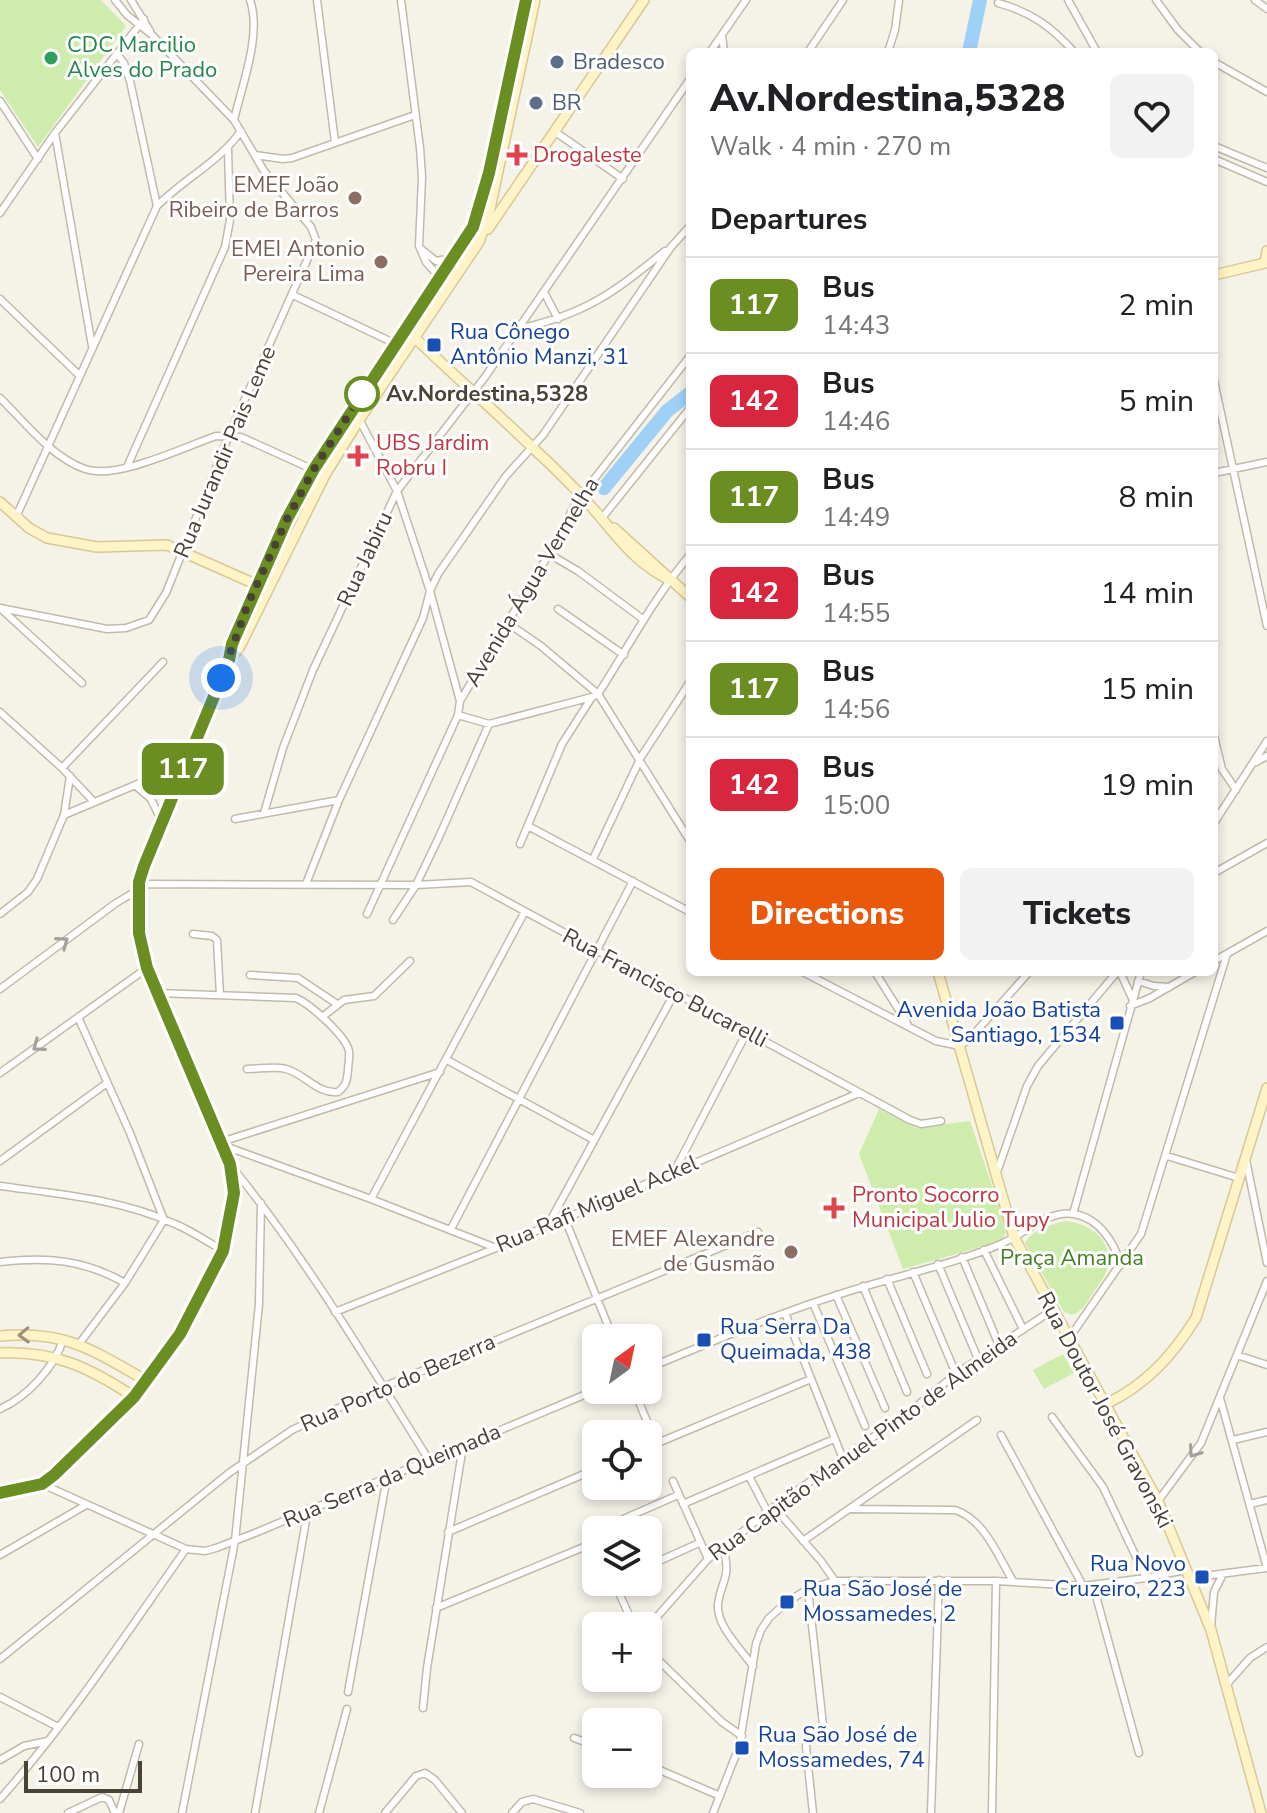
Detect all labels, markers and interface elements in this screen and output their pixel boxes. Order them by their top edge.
place label: CDC Marcilio Alves do Prado [67,30,217,85]
place label: Bradesco [573,47,665,77]
marker: CDC Marcilio Alves do Prado [42,49,60,67]
marker: Bradesco [548,53,566,71]
text: Av.Nordestina,5328 [710,73,1065,124]
button: heart [1110,74,1194,158]
place label: BR [552,88,582,118]
marker: BR [527,94,545,112]
text: Walk · 4 min · 270 m [710,129,951,164]
place label: Drogaleste [533,140,642,170]
marker: Drogaleste [508,146,526,164]
place label: EMEF João Ribeiro de Barros [169,170,339,225]
marker: EMEF João Ribeiro de Barros [346,189,364,207]
text: Departures [710,199,867,240]
place label: EMEI Antonio Pereira Lima [231,234,365,289]
marker: EMEI Antonio Pereira Lima [372,253,390,271]
text: Bus [822,267,875,308]
text: 2 min [1119,285,1194,326]
text: 117 [729,286,779,324]
text: 14:43 [822,308,890,343]
place label: Rua Cônego Antônio Manzi, 31 [450,317,629,372]
marker: Rua Cônego Antônio Manzi, 31 [425,336,443,354]
street label: Rua Jurandir Pais Leme [167,341,283,563]
text: Bus [822,363,875,404]
marker: Av.Nordestina,5328 [345,377,379,411]
place label: Av.Nordestina,5328 [386,379,588,409]
text: 5 min [1119,381,1194,422]
text: 142 [729,382,779,420]
text: 14:46 [822,404,890,439]
place label: UBS Jardim Robru I [376,428,489,483]
marker: UBS Jardim Robru I [347,445,369,467]
text: Bus [822,459,875,500]
street label: Avenida Água Vermelha [458,472,606,692]
text: 8 min [1119,477,1194,518]
text: 117 [729,478,779,516]
text: 14:49 [822,500,890,535]
street label: Rua Jabiru [330,507,400,611]
text: Bus [822,555,875,596]
text: 14 min [1101,573,1194,614]
text: 142 [729,574,779,612]
text: 14:55 [822,596,890,631]
text: Bus [822,651,875,692]
your location [201,658,241,698]
text: 15 min [1101,669,1194,710]
text: 117 [729,670,779,708]
text: 14:56 [822,692,890,727]
line badge: 117 [137,743,229,795]
text: Bus [822,747,875,788]
text: 117 [158,750,208,788]
text: 19 min [1101,765,1194,806]
text: 142 [729,766,779,804]
text: 15:00 [822,788,890,823]
button: Directions [710,868,944,960]
button: Tickets [960,868,1194,960]
street label: Rua Francisco Bucarelli [557,921,773,1055]
one-way arrow [54,938,68,952]
place label: Avenida João Batista Santiago, 1534 [897,995,1101,1050]
marker: Avenida João Batista Santiago, 1534 [1108,1014,1126,1032]
one-way arrow [32,1036,47,1051]
street label: Rua Rafi Miguel Ackel [491,1148,703,1260]
place label: Pronto Socorro Municipal Julio Tupy [852,1180,1050,1235]
marker: Pronto Socorro Municipal Julio Tupy [823,1197,845,1219]
place label: EMEF Alexandre de Gusmão [611,1224,775,1279]
marker: EMEF Alexandre de Gusmão [782,1243,800,1261]
park label: Praça Amanda [1000,1243,1144,1273]
street label: Rua Doutor José Gravonski [1030,1286,1180,1534]
place label: Rua Serra Da Queimada, 438 [720,1312,871,1367]
north arrow [582,1324,662,1404]
map controls [582,1324,662,1788]
street label: Rua Capitão Manuel Pinto de Almeida [703,1324,1023,1568]
one-way arrow [17,1326,30,1343]
street label: Rua Porto do Bezerra [296,1327,500,1439]
marker: Rua Serra Da Queimada, 438 [695,1331,713,1349]
street label: Rua Serra da Queimada [279,1417,505,1535]
button: locate [582,1420,662,1500]
one-way arrow [1189,1444,1204,1458]
button: layers [582,1516,662,1596]
place label: Rua Novo Cruzeiro, 223 [1054,1549,1186,1604]
marker: Rua Novo Cruzeiro, 223 [1193,1568,1211,1586]
place label: Rua São José de Mossamedes, 2 [803,1574,962,1629]
marker: Rua São José de Mossamedes, 2 [778,1593,796,1611]
button: + [582,1612,662,1692]
button: − [582,1708,662,1788]
place label: Rua São José de Mossamedes, 74 [758,1720,924,1775]
marker: Rua São José de Mossamedes, 74 [733,1739,751,1757]
scale bar [24,1757,142,1793]
text: 100 m [36,1760,100,1790]

